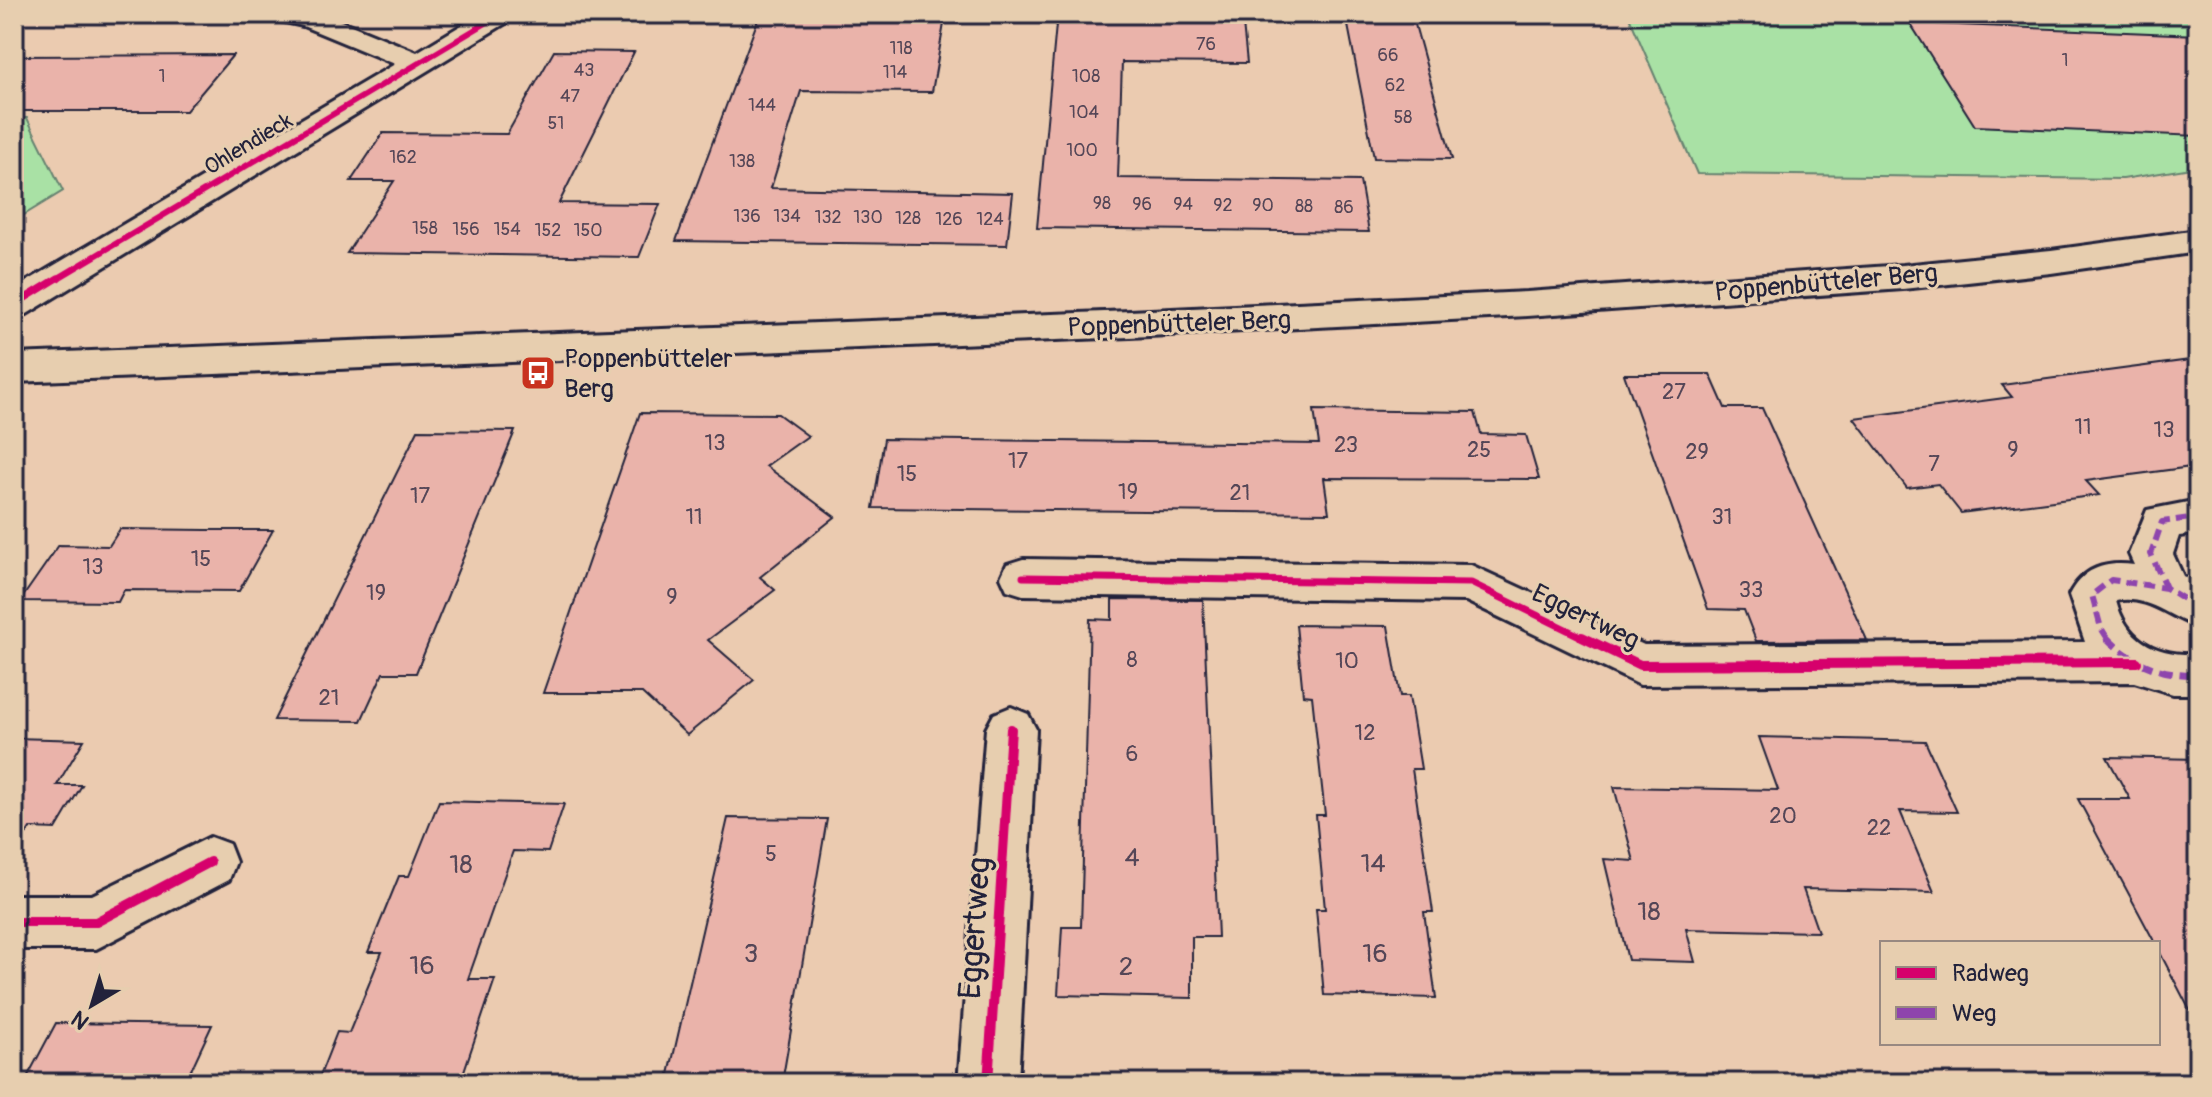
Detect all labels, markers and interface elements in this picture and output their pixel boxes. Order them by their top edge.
house number: 76 [1196,33,1216,56]
house number: 118 [889,37,913,60]
house number: 66 [1378,44,1398,67]
house number: 1 [2061,49,2069,72]
house number: 43 [574,59,594,82]
house number: 114 [883,61,908,84]
house number: 1 [158,65,166,88]
house number: 108 [1072,65,1100,88]
house number: 62 [1385,74,1405,97]
house number: 47 [560,85,580,108]
house number: 144 [748,94,777,117]
house number: 104 [1069,101,1099,124]
house number: 58 [1394,106,1412,129]
street label: Ohlendieck [199,107,298,181]
house number: 51 [548,112,564,135]
house number: 100 [1066,139,1098,162]
house number: 162 [389,146,417,169]
house number: 138 [729,150,755,173]
house number: 98 [1093,192,1111,215]
house number: 96 [1132,193,1152,216]
house number: 94 [1173,193,1193,216]
house number: 92 [1213,194,1233,217]
house number: 90 [1252,194,1274,217]
house number: 88 [1295,195,1313,218]
house number: 86 [1334,196,1354,219]
house number: 136 [733,205,761,228]
house number: 134 [773,205,801,228]
house number: 132 [814,206,842,229]
house number: 130 [853,206,883,229]
house number: 128 [895,207,921,230]
house number: 126 [935,208,963,231]
house number: 124 [976,208,1004,231]
house number: 158 [412,217,438,240]
house number: 156 [452,218,480,241]
house number: 154 [493,218,521,241]
house number: 152 [535,219,561,242]
house number: 150 [573,219,603,242]
street label: Poppenbütteler Berg [1713,257,1939,309]
street label: Poppenbütteler Berg [1067,304,1292,344]
place label: Poppenbütteler Berg [564,343,733,405]
bus stop icon: Poppenbütteler Berg [519,354,557,392]
house number: 27 [1662,378,1686,406]
house number: 11 [2074,413,2092,441]
house number: 13 [2154,416,2174,444]
house number: 13 [705,429,725,457]
house number: 23 [1334,431,1358,459]
house number: 25 [1467,436,1491,464]
house number: 9 [2007,436,2019,464]
house number: 29 [1685,438,1709,466]
house number: 17 [1008,447,1028,475]
house number: 7 [1928,450,1940,478]
house number: 15 [897,460,917,488]
house number: 19 [1118,478,1138,506]
house number: 21 [1230,479,1250,507]
house number: 17 [410,482,430,510]
house number: 11 [685,503,703,531]
house number: 31 [1712,503,1732,531]
house number: 15 [191,545,211,573]
house number: 13 [83,553,103,581]
house number: 33 [1739,576,1763,604]
street label: Eggertweg [1527,577,1645,657]
house number: 19 [366,579,386,607]
house number: 9 [666,583,678,611]
house number: 8 [1126,646,1138,674]
house number: 10 [1335,647,1359,675]
house number: 21 [319,684,339,712]
house number: 12 [1355,719,1375,747]
house number: 6 [1126,740,1138,768]
house number: 20 [1769,802,1797,830]
house number: 22 [1867,814,1891,842]
house number: 5 [765,840,777,868]
house number: 4 [1124,842,1140,874]
house number: 14 [1360,848,1386,880]
house number: 18 [449,849,473,881]
street label: Eggertweg [950,856,1000,1000]
house number: 18 [1637,896,1661,928]
house number: 3 [744,938,758,970]
house number: 16 [1362,938,1388,970]
legend [1880,941,2160,1045]
house number: 16 [409,950,435,982]
house number: 2 [1119,951,1133,983]
text: Radweg [1952,959,2029,988]
north arrow [52,965,132,1045]
text: Weg [1952,999,1996,1028]
text: N [66,1004,95,1036]

